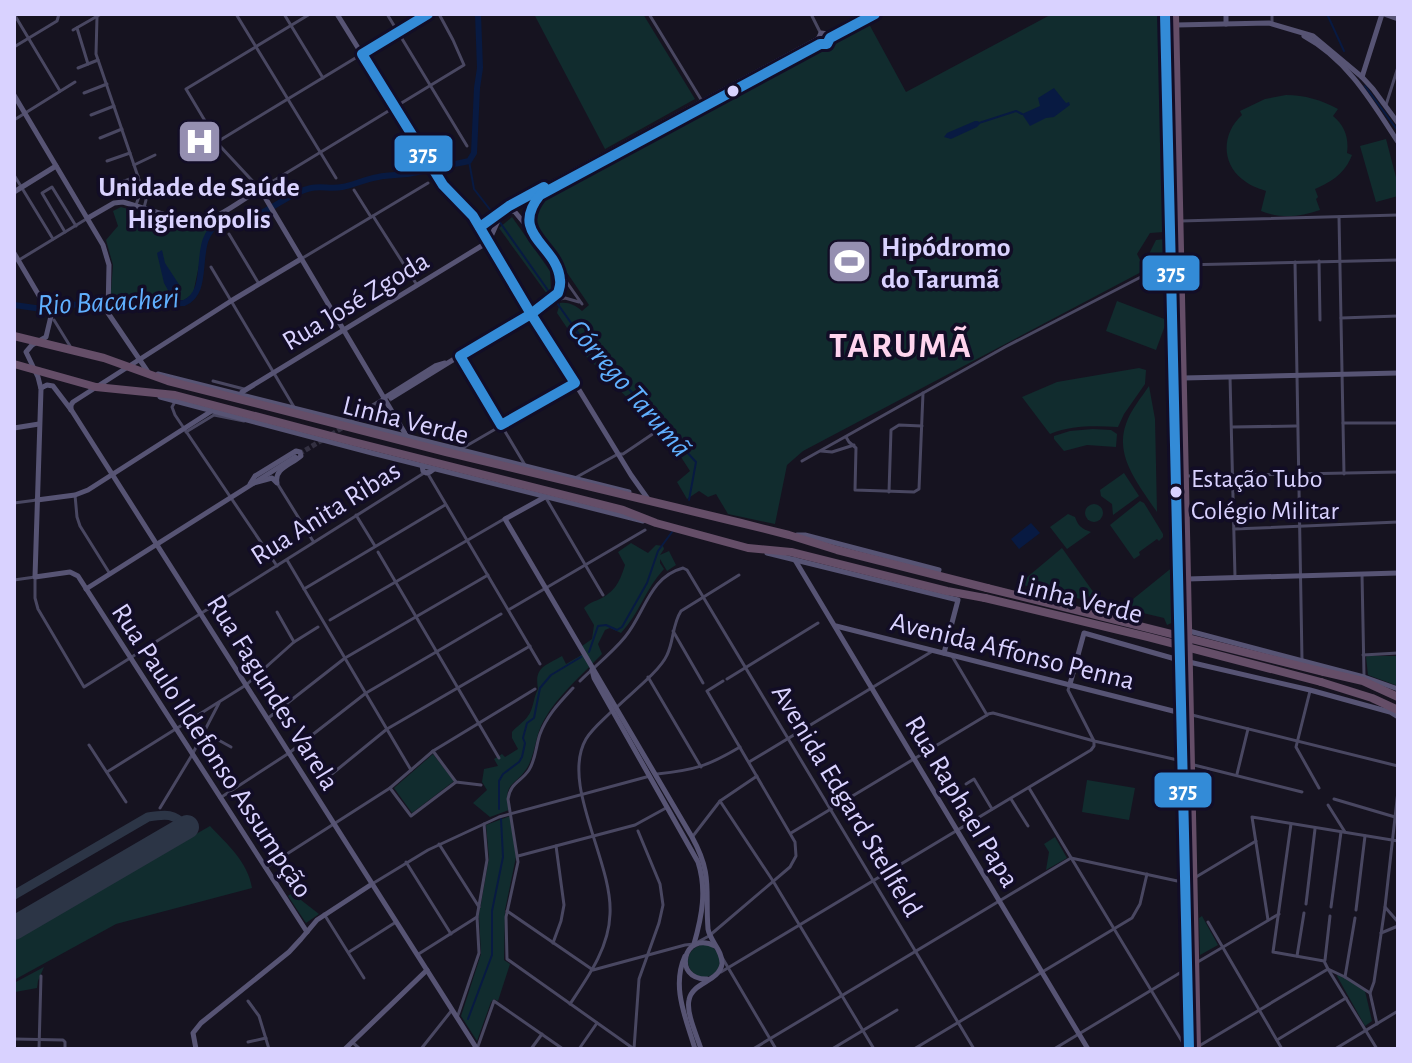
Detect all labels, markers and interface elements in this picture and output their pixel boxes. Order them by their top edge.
unlabelled marker [725,83,741,99]
hospital icon: Unidade de Saúde Higienópolis [175,118,223,166]
line badge: 375 [393,134,454,173]
text: 375 [409,143,437,165]
place label: Unidade de Saúde Higienópolis [98,174,300,234]
place label: Hipódromo do Tarumã [881,234,1011,294]
sports icon: Hipódromo do Tarumã [826,238,874,286]
street label: Rua José Zgoda [278,247,434,356]
line badge: 375 [1141,254,1201,292]
text: 375 [1157,262,1185,284]
water label: Rio Bacacheri [36,283,180,321]
water label: Córrego Tarumã [562,314,697,463]
district label: TARUMÃ [829,325,973,364]
street label: Linha Verde [340,392,471,450]
street label: Rua Anita Ribas [246,457,406,571]
place label: Estação Tubo Colégio Militar [1191,466,1339,524]
marker: Estação Tubo Colégio Militar [1168,484,1184,500]
street label: Linha Verde [1014,571,1145,629]
street label: Rua Fagundes Varela [201,591,344,796]
street label: Rua Paulo Ildefonso Assumpção [106,599,317,903]
street label: Avenida Affonso Penna [888,608,1137,696]
street label: Avenida Edgard Stellfeld [766,680,927,922]
street label: Rua Raphael Papa [899,711,1023,893]
line badge: 375 [1153,771,1213,809]
text: 375 [1169,780,1197,802]

